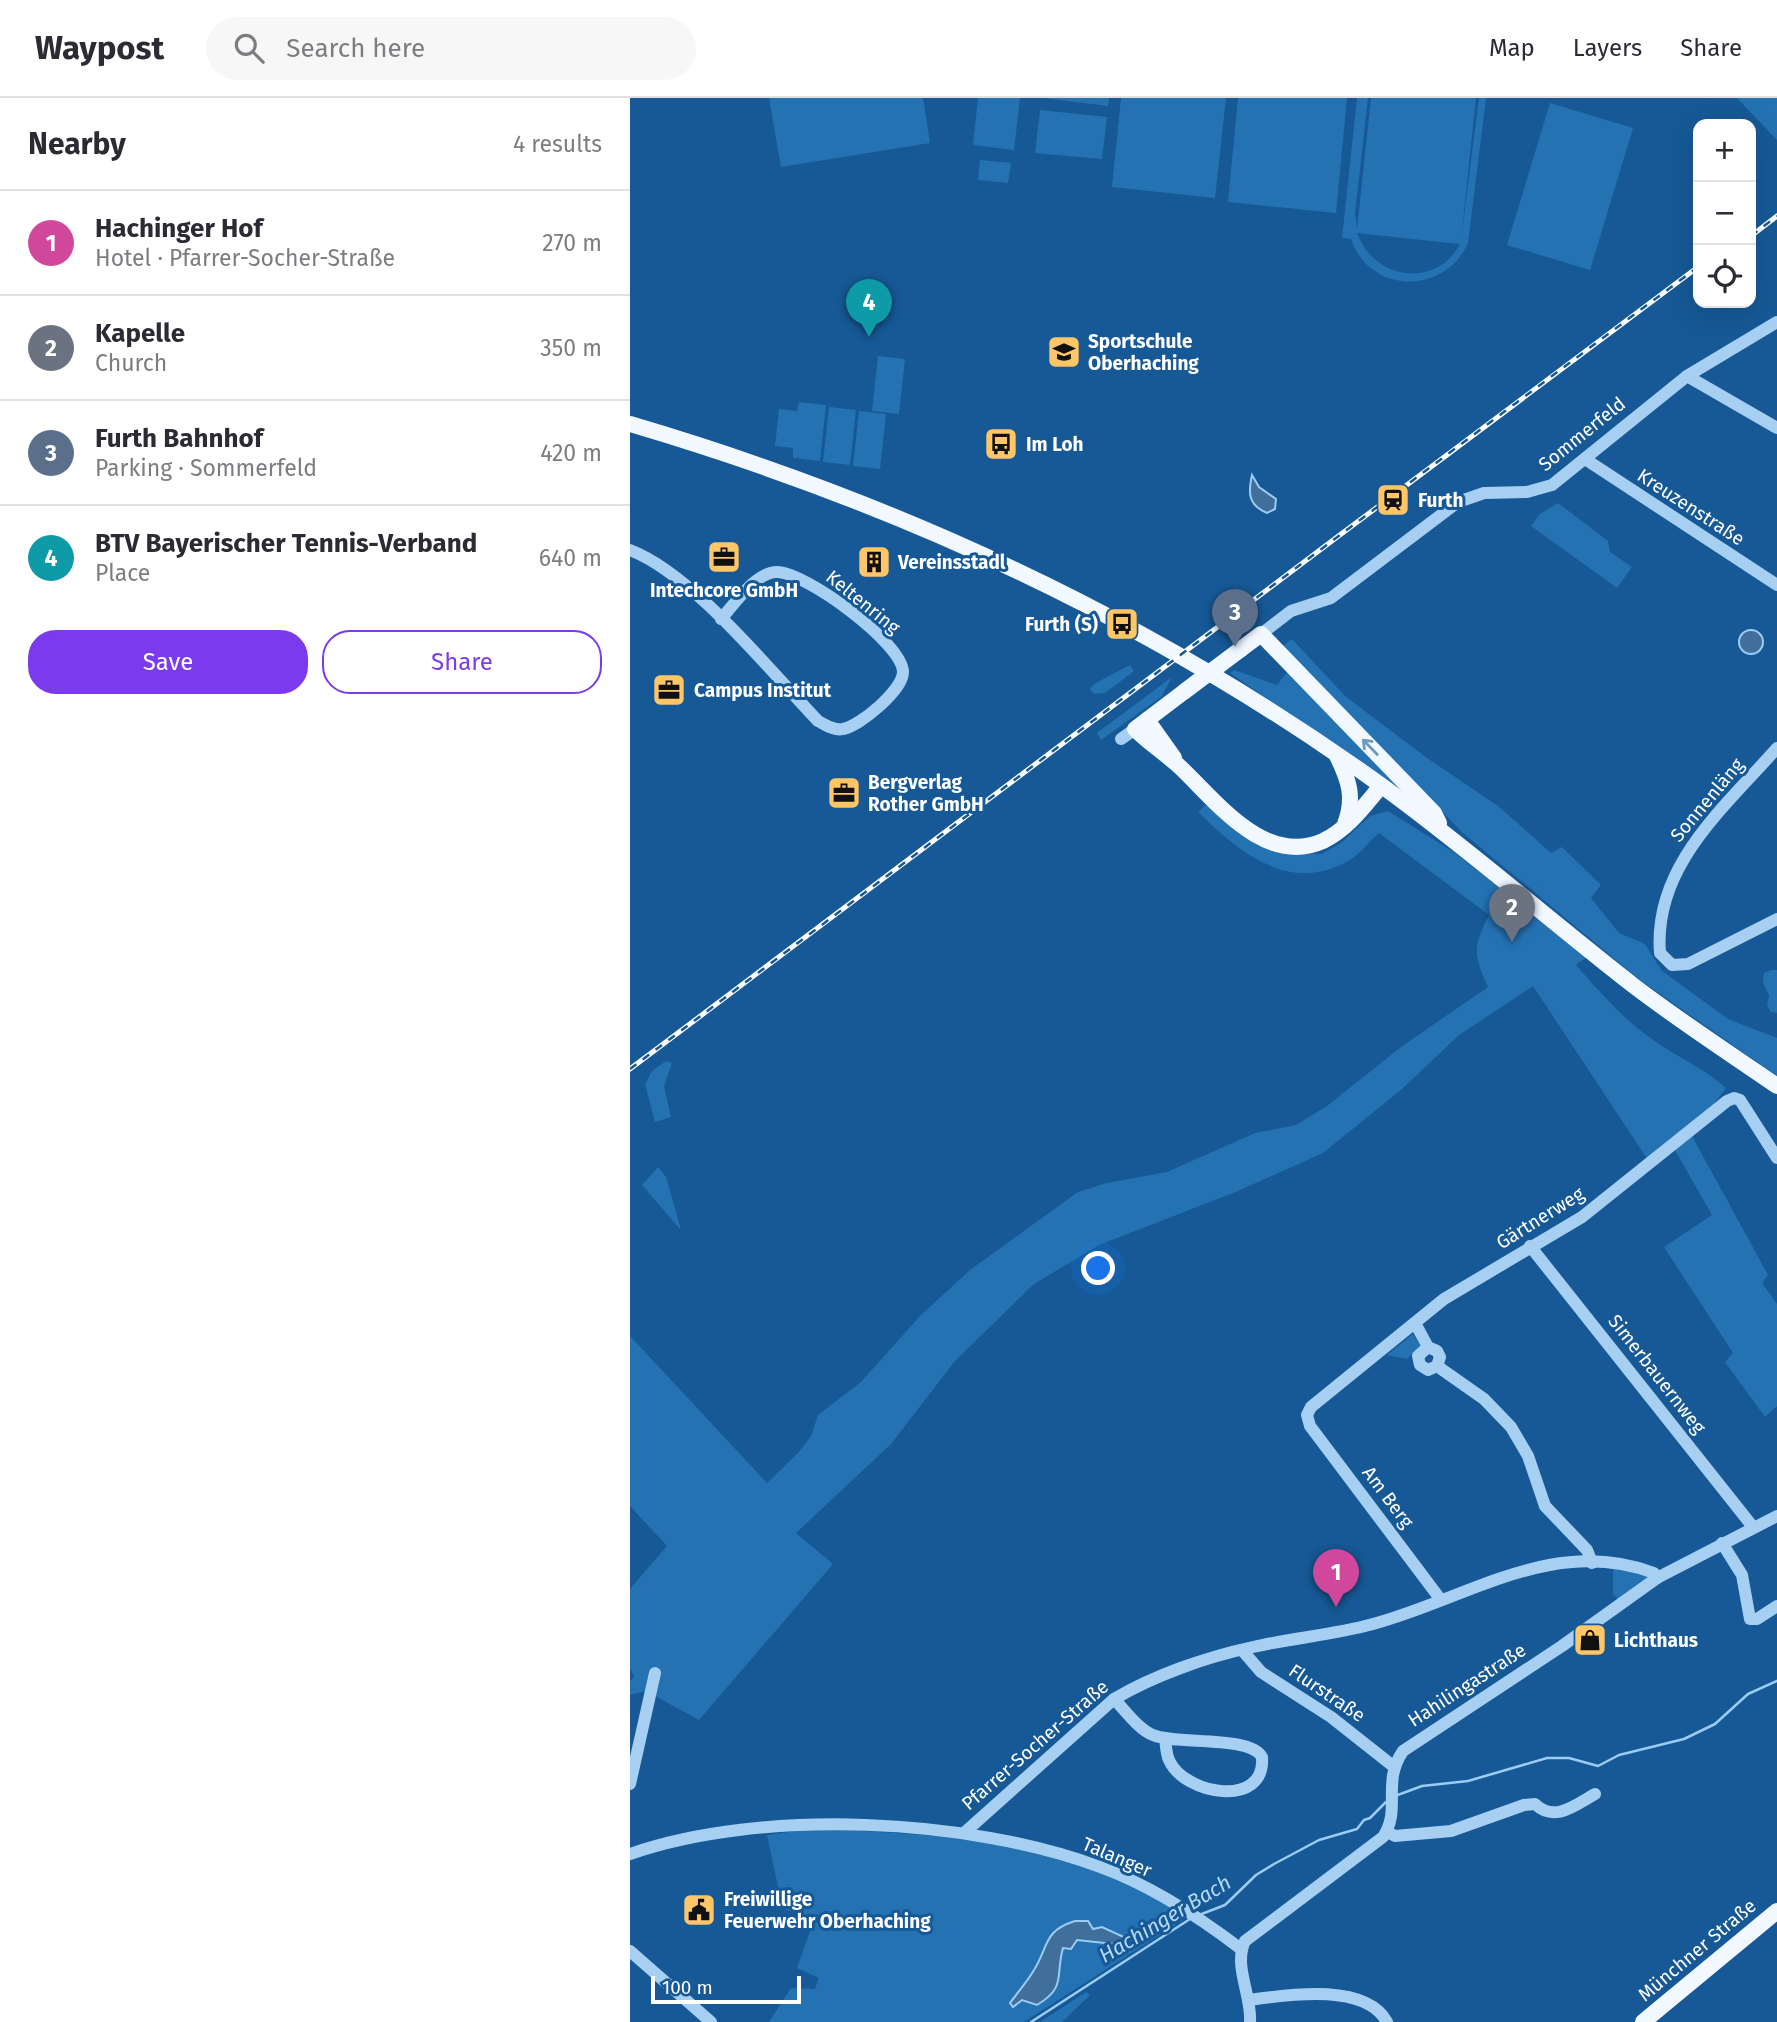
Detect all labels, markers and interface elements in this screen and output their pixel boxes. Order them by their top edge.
search box [206,17,696,80]
text: Waypost [35,28,164,68]
icon: search [230,29,268,67]
text: Search here [286,33,425,64]
text: Map [1489,34,1535,62]
text: Layers [1573,34,1642,62]
text: Share [1680,34,1742,62]
map controls [1693,119,1756,308]
button: + [1693,119,1756,182]
text: Nearby [28,126,126,162]
text: 4 results [513,130,602,158]
button: − [1693,182,1756,245]
text: Hachinger Hof [95,213,263,244]
text: 1 [46,229,56,257]
text: 270 m [542,229,602,257]
text: Hotel · Pfarrer-Socher-Straße [95,244,395,272]
button: locate [1693,245,1756,308]
pin: 4 [846,279,892,337]
text: Kapelle [95,318,185,349]
place label: Sportschule Oberhaching [1088,330,1199,375]
school or university icon: Sportschule Oberhaching [1045,333,1083,371]
text: 2 [45,334,57,362]
text: 350 m [540,334,602,362]
text: Church [95,349,167,377]
street label: Sommerfeld [1534,392,1630,476]
text: Furth Bahnhof [95,423,263,454]
bus stop icon: Im Loh [982,425,1020,463]
place label: Im Loh [1026,433,1083,456]
text: 3 [45,439,57,467]
text: 420 m [540,439,602,467]
text: Parking · Sommerfeld [95,454,317,482]
street label: Kreuzenstraße [1633,464,1749,550]
station icon: Furth [1374,481,1412,519]
place label: Furth [1418,489,1463,512]
text: BTV Bayerischer Tennis-Verband [95,528,477,559]
office icon: Intechcore GmbH [705,538,743,576]
building icon: Vereinsstadl [855,543,893,581]
text: 4 [45,544,58,572]
text: 640 m [539,544,602,572]
place label: Vereinsstadl [897,551,1006,574]
text: Place [95,559,150,587]
street label: Keltenring [821,565,905,639]
place label: Intechcore GmbH [650,579,798,602]
pin: 3 [1212,589,1258,647]
bus stop icon: Furth (S) [1103,605,1141,643]
place label: Furth (S) [1025,613,1098,636]
button: Save [28,630,308,694]
button: Share [322,630,602,694]
office icon: Campus Institut [650,671,688,709]
place label: Campus Institut [694,679,832,702]
one-way arrow [1362,738,1379,755]
street label: Sonnenläng [1665,753,1749,846]
place label: Bergverlag Rother GmbH [868,771,984,816]
office icon: Bergverlag Rother GmbH [825,774,863,812]
pin: 2 [1489,884,1535,942]
street label: Gärtnerweg [1492,1182,1588,1254]
your location [1081,1251,1115,1285]
street label: Simerbauernweg [1603,1310,1711,1438]
street label: Am Berg [1357,1462,1419,1532]
pin: 1 [1313,1549,1359,1607]
shop icon: Lichthaus [1571,1621,1609,1659]
place label: Lichthaus [1614,1629,1698,1652]
street label: Hahilingastraße [1404,1638,1530,1732]
street label: Flurstraße [1284,1659,1370,1727]
street label: Pfarrer-Socher-Straße [957,1675,1113,1815]
street label: Talanger [1079,1832,1156,1882]
water label: Hachinger Bach [1094,1869,1236,1969]
place label: Freiwillige Feuerwehr Oberhaching [724,1888,931,1933]
public building icon: Freiwillige Feuerwehr Oberhaching [680,1891,718,1929]
street label: Münchner Straße [1633,1894,1761,2006]
scale bar [651,1973,802,2005]
text: 100 m [662,1976,713,1999]

